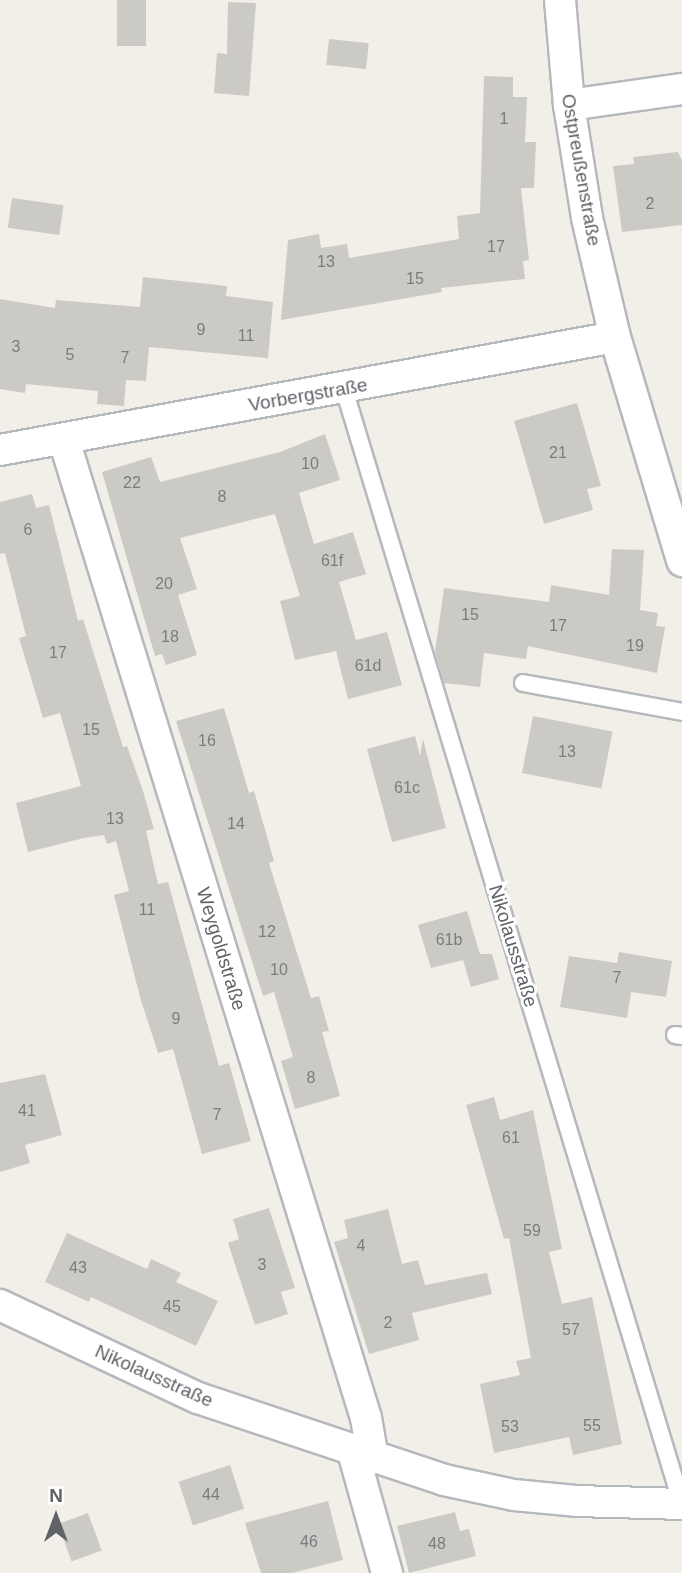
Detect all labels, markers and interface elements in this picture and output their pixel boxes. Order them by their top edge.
street label: Ostpreußenstraße [556,92,606,248]
house number: 1 [500,109,508,129]
house number: 2 [646,194,654,214]
house number: 17 [487,237,505,257]
house number: 13 [317,252,335,272]
house number: 15 [406,269,424,289]
house number: 9 [197,320,205,340]
house number: 11 [238,326,254,346]
house number: 3 [12,337,20,357]
house number: 5 [66,345,74,365]
house number: 7 [121,348,129,368]
street label: Vorbergstraße [247,373,369,417]
house number: 21 [549,443,567,463]
house number: 10 [301,454,319,474]
house number: 22 [123,473,141,493]
house number: 8 [218,487,226,507]
house number: 6 [24,520,32,540]
house number: 61f [321,551,343,571]
house number: 20 [155,574,173,594]
house number: 15 [461,605,479,625]
house number: 17 [549,616,567,636]
house number: 18 [161,627,179,647]
house number: 19 [626,636,644,656]
house number: 17 [49,643,67,663]
house number: 61d [355,656,381,676]
house number: 15 [82,720,100,740]
house number: 16 [198,731,216,751]
house number: 13 [558,742,576,762]
house number: 61c [394,778,420,798]
house number: 13 [106,809,124,829]
house number: 14 [227,814,245,834]
street label: Nikolausstraße [484,882,542,1010]
street label: Weygoldstraße [191,885,251,1013]
house number: 11 [139,900,155,920]
house number: 12 [258,922,276,942]
house number: 61b [436,930,462,950]
house number: 10 [270,960,288,980]
house number: 7 [613,968,621,988]
house number: 9 [172,1009,180,1029]
house number: 8 [307,1068,315,1088]
house number: 41 [18,1101,36,1121]
house number: 7 [213,1105,221,1125]
house number: 61 [502,1128,520,1148]
house number: 59 [523,1221,541,1241]
house number: 4 [357,1236,365,1256]
house number: 3 [258,1255,266,1275]
house number: 43 [69,1258,87,1278]
house number: 45 [163,1297,181,1317]
house number: 2 [384,1313,392,1333]
house number: 57 [562,1320,580,1340]
street label: Nikolausstraße [91,1340,217,1412]
house number: 55 [583,1416,601,1436]
house number: 53 [501,1417,519,1437]
north arrow [21,1482,91,1552]
text: N [49,1485,63,1506]
house number: 44 [202,1485,220,1505]
house number: 46 [300,1532,318,1552]
house number: 48 [428,1534,446,1554]

